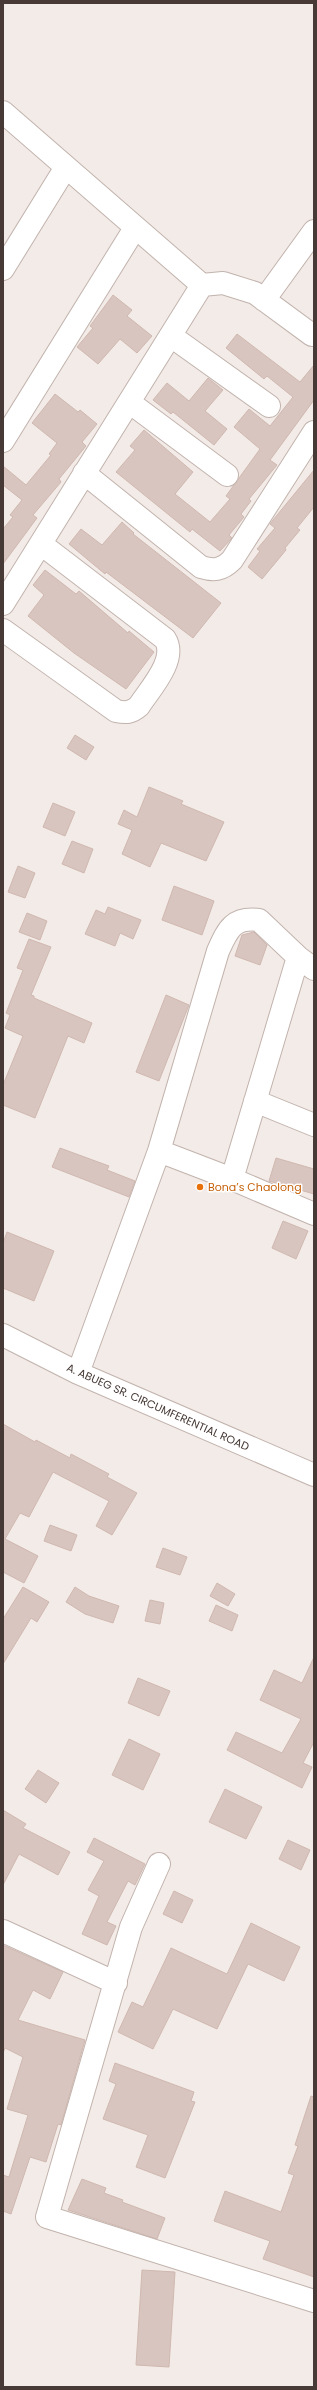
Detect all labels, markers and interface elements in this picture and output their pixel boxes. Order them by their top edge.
place label: Bona’s Chaolong [208,1179,302,1195]
marker: Bona’s Chaolong [195,1182,205,1192]
street label: A. ABUEG SR. CIRCUMFERENTIAL ROAD [64,1359,252,1455]

